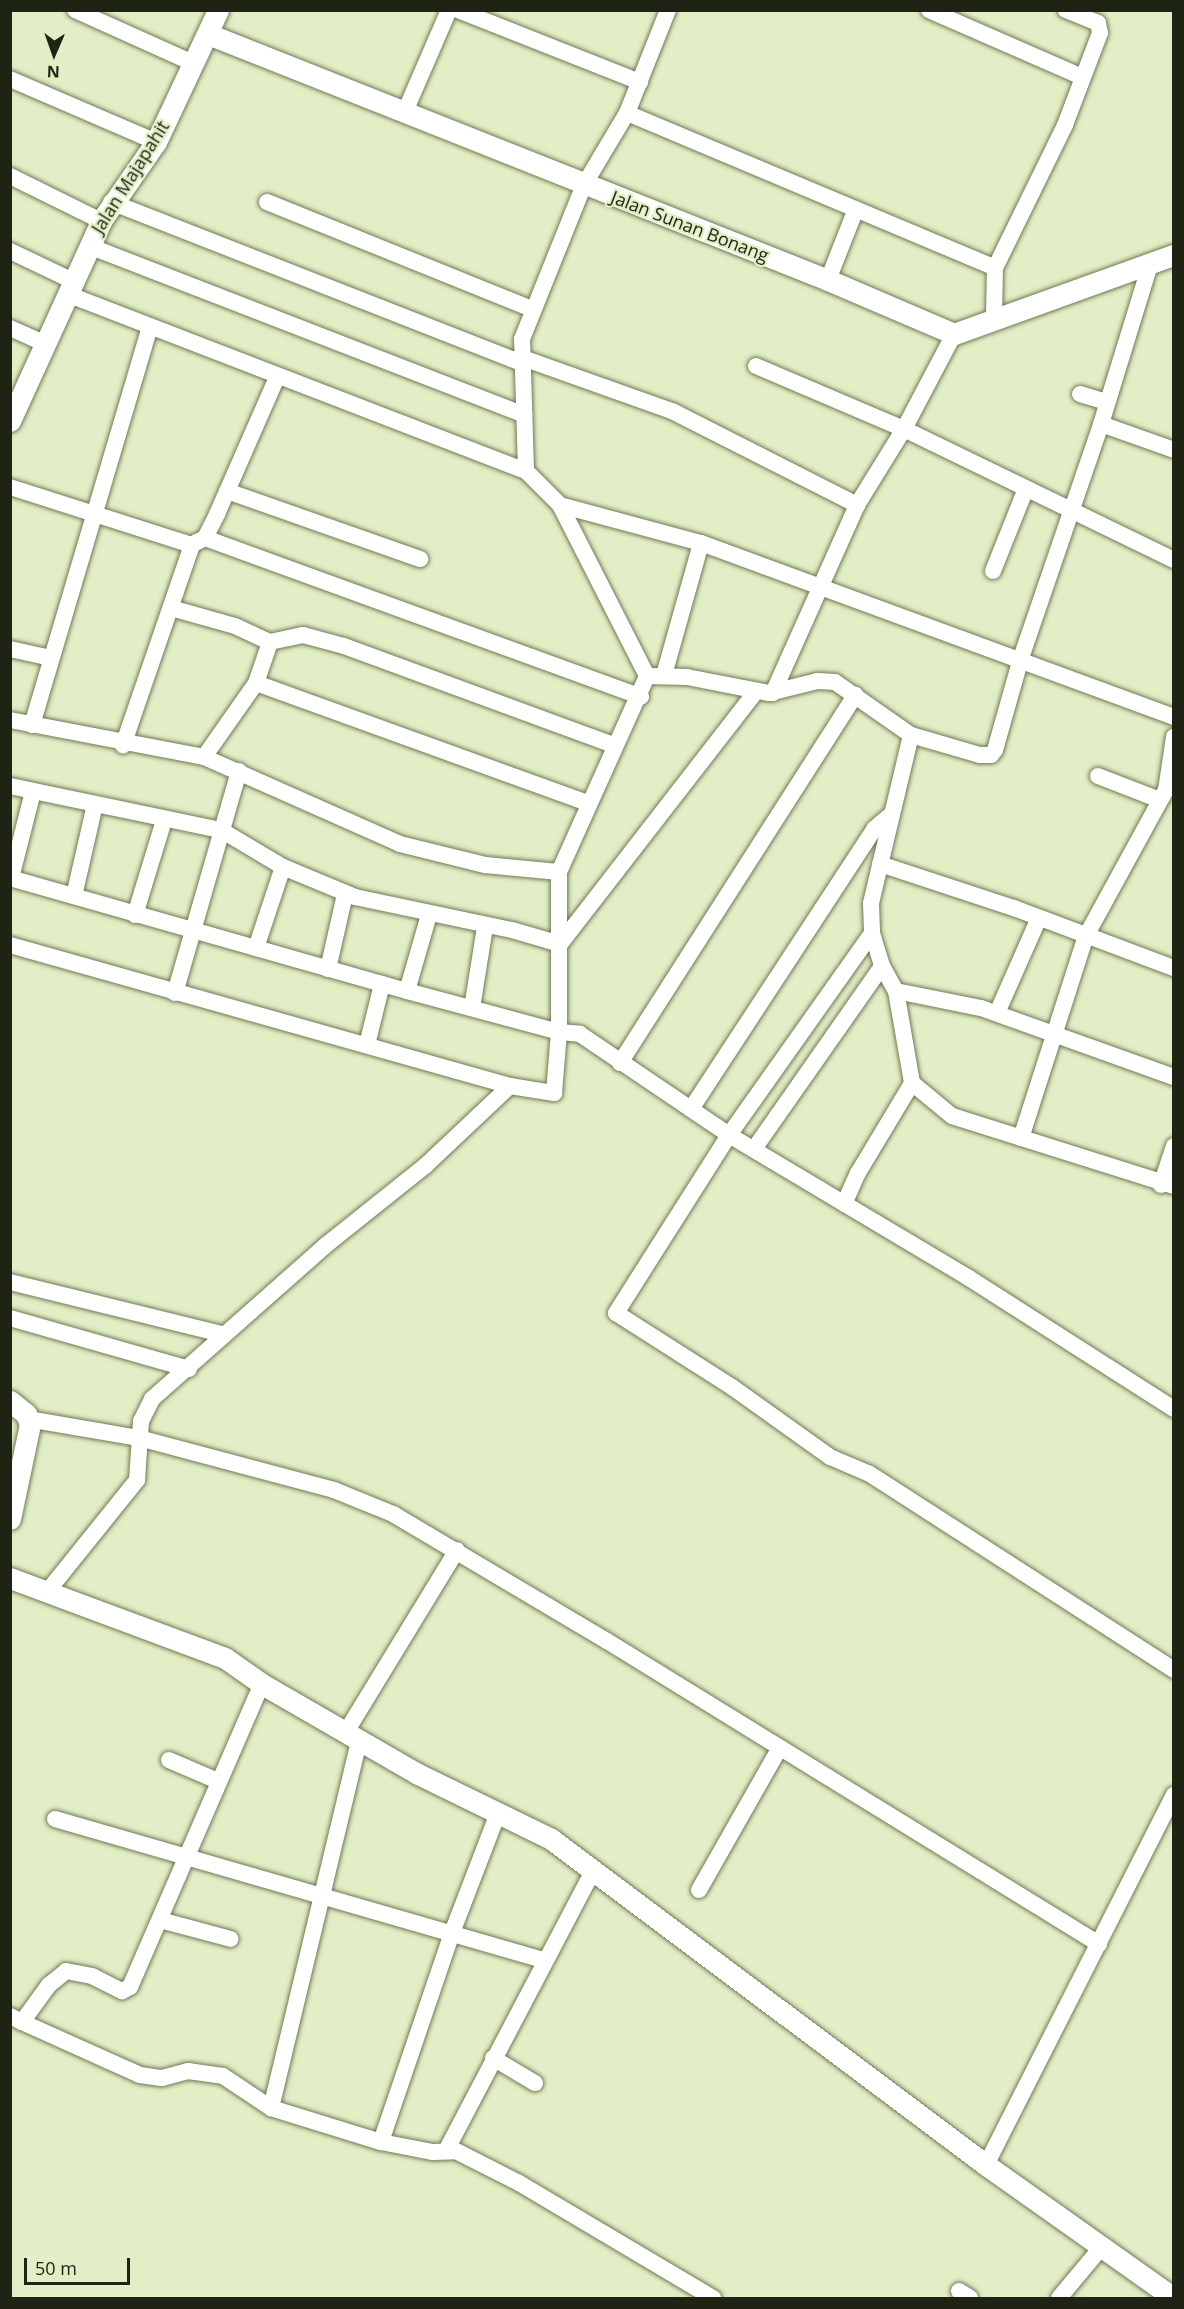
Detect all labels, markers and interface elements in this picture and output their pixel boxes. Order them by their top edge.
north arrow [24,24,84,84]
text: N [46,61,60,83]
street label: Jalan Majapahit [87,117,173,237]
street label: Jalan Sunan Bonang [608,186,772,266]
scale bar [27,2246,134,2284]
text: 50 m [35,2256,77,2280]

